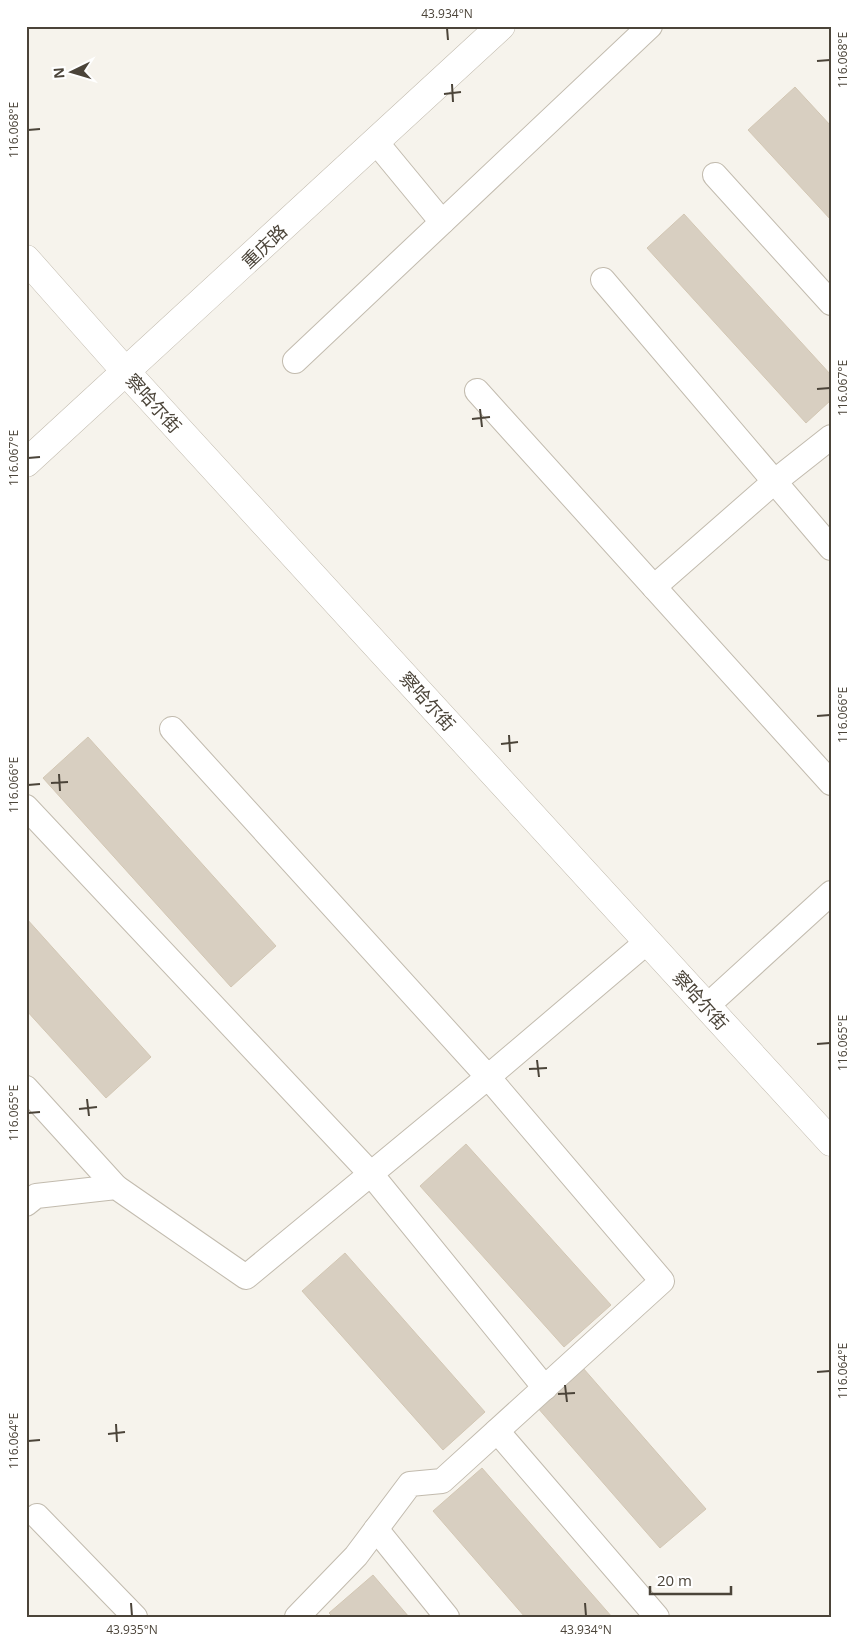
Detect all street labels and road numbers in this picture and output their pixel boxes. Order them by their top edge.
street label: 重庆路 [236,219,292,273]
street label: 察哈尔街 [121,368,187,438]
street label: 察哈尔街 [395,666,461,736]
street label: 察哈尔街 [668,965,734,1035]

